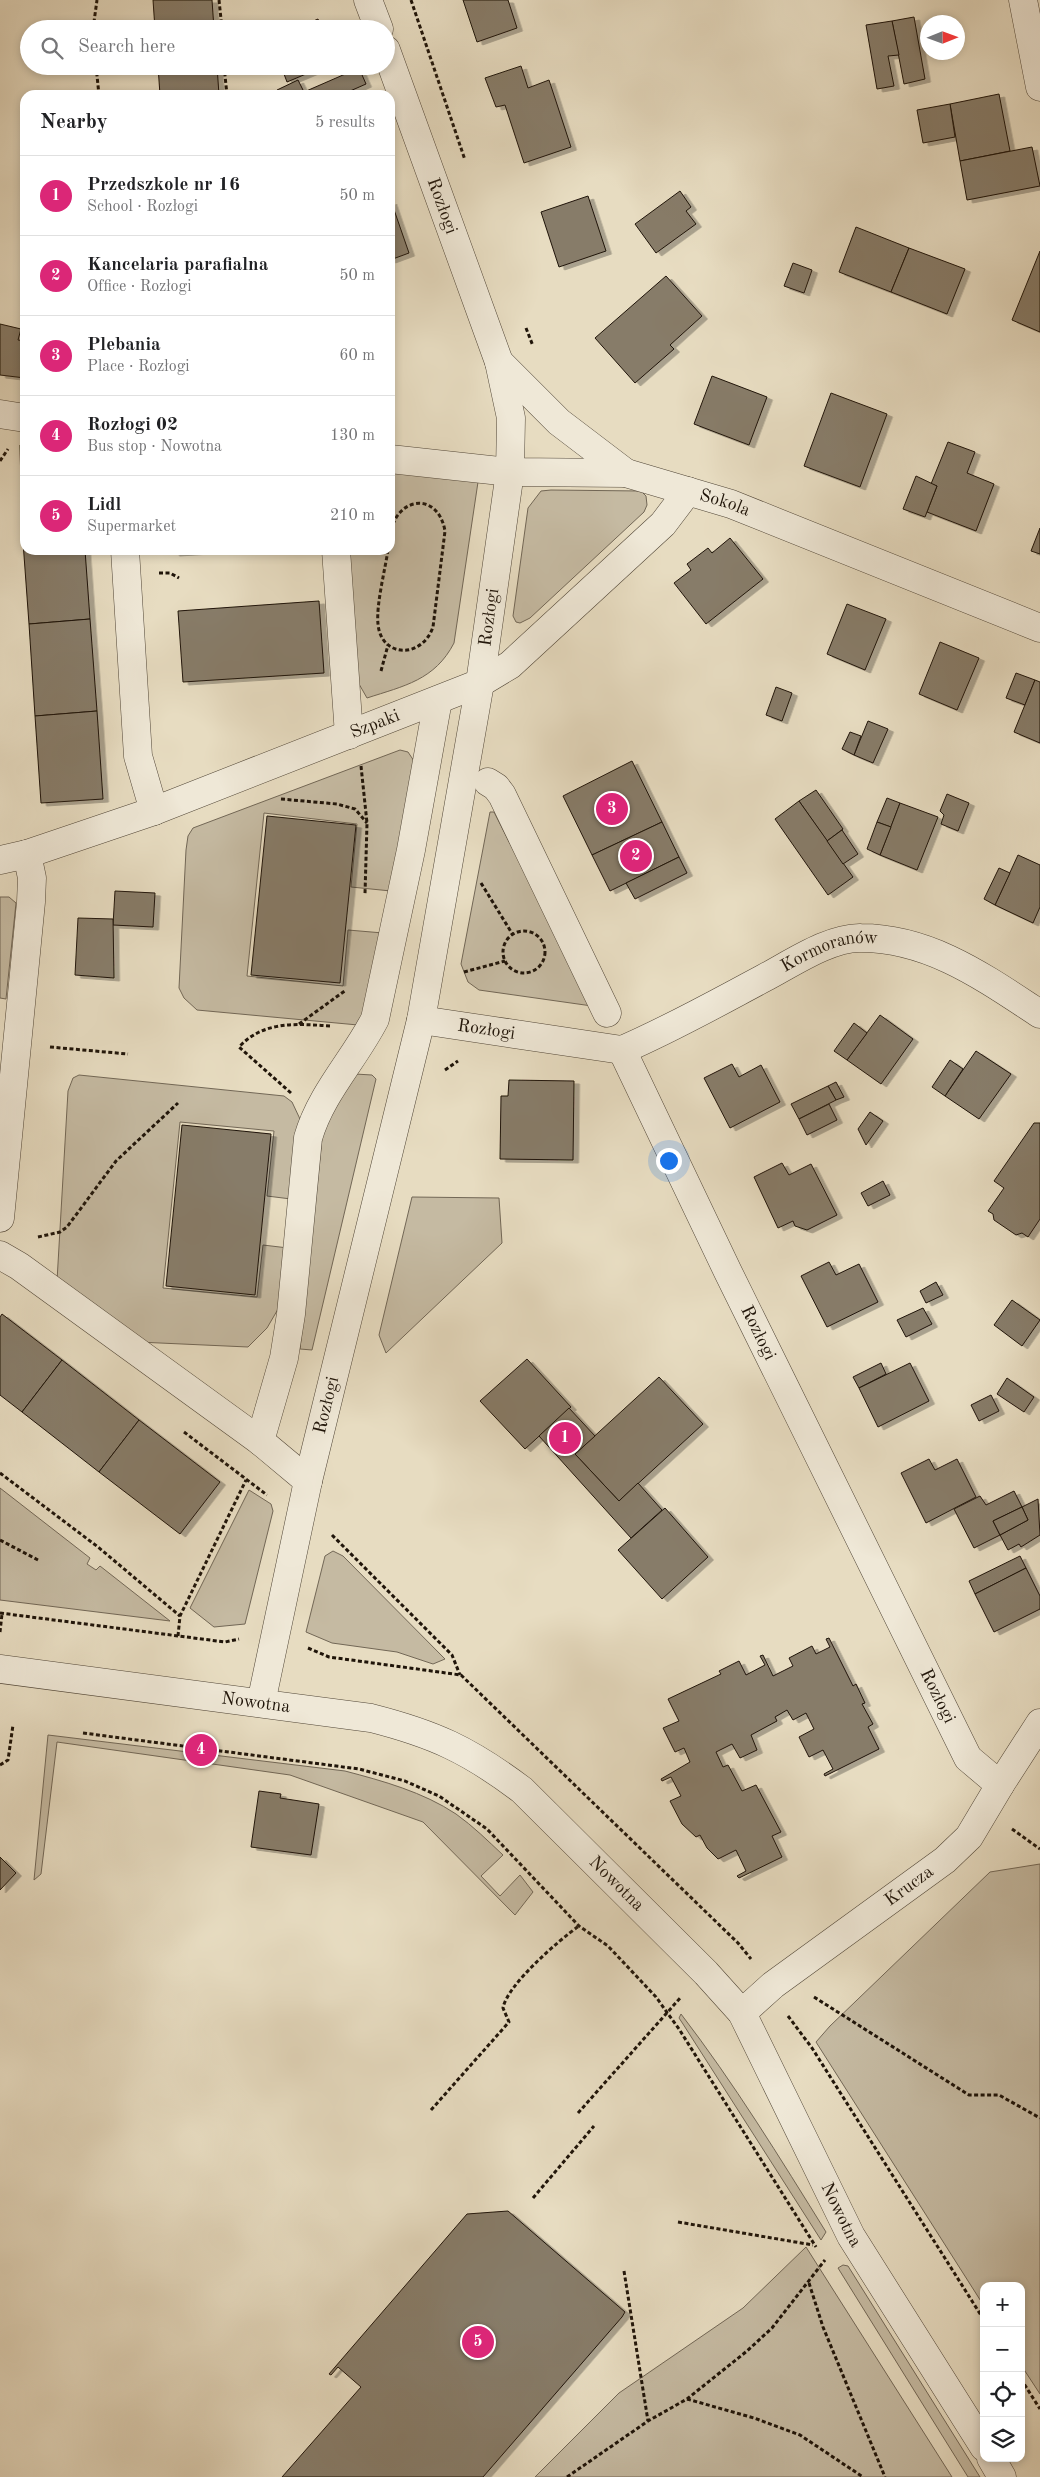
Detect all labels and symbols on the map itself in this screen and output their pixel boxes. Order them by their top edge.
north arrow [920,15,965,60]
street label: Rozłogi [424,176,460,237]
street label: Sokola [697,486,753,520]
street label: Rozłogi [476,587,502,647]
street label: Szpaki [348,706,402,742]
pin: 3 [596,790,628,828]
pin: 2 [620,837,652,875]
street label: Kormoranów [778,929,878,976]
street label: Rozłogi [456,1017,517,1043]
your location [656,1148,682,1174]
street label: Rozłogi [737,1303,779,1363]
street label: Rozłogi [311,1375,342,1436]
pin: 1 [549,1419,581,1457]
street label: Rozłogi [916,1666,958,1726]
street label: Nowotna [220,1689,292,1716]
pin: 4 [185,1731,217,1769]
street label: Nowotna [585,1853,647,1915]
street label: Krucza [881,1863,937,1910]
street label: Nowotna [817,2180,865,2250]
pin: 5 [462,2323,494,2361]

